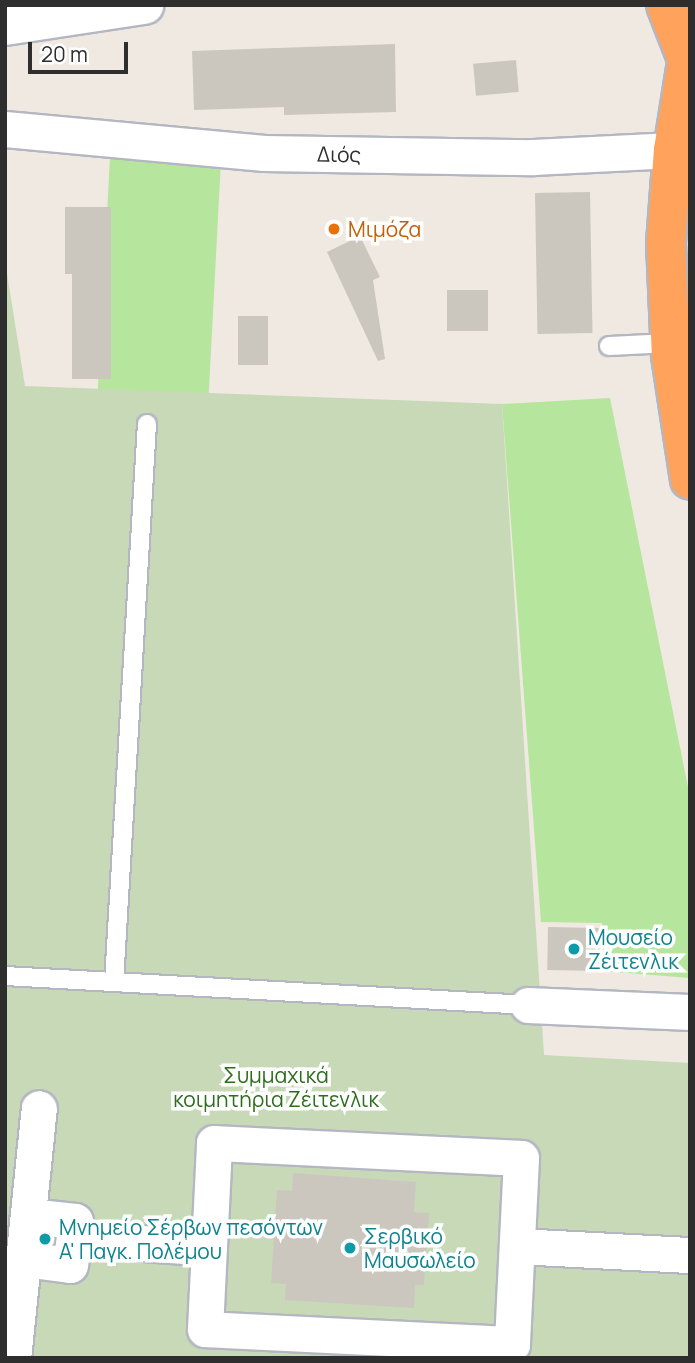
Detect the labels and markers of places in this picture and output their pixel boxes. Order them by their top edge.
place label: Μιμόζα [348,216,421,242]
marker: Μιμόζα [326,221,342,237]
place label: Μουσείο Ζέιτενλικ [588,924,679,974]
marker: Μουσείο Ζέιτενλικ [566,941,582,957]
place label: Μνημείο Σέρβων πεσόντων Α' Παγκ. Πολέμου [59,1214,323,1264]
place label: Σερβικό Μαυσωλείο [364,1223,476,1273]
marker: Μνημείο Σέρβων πεσόντων Α' Παγκ. Πολέμου [37,1231,53,1247]
marker: Σερβικό Μαυσωλείο [342,1240,358,1256]

